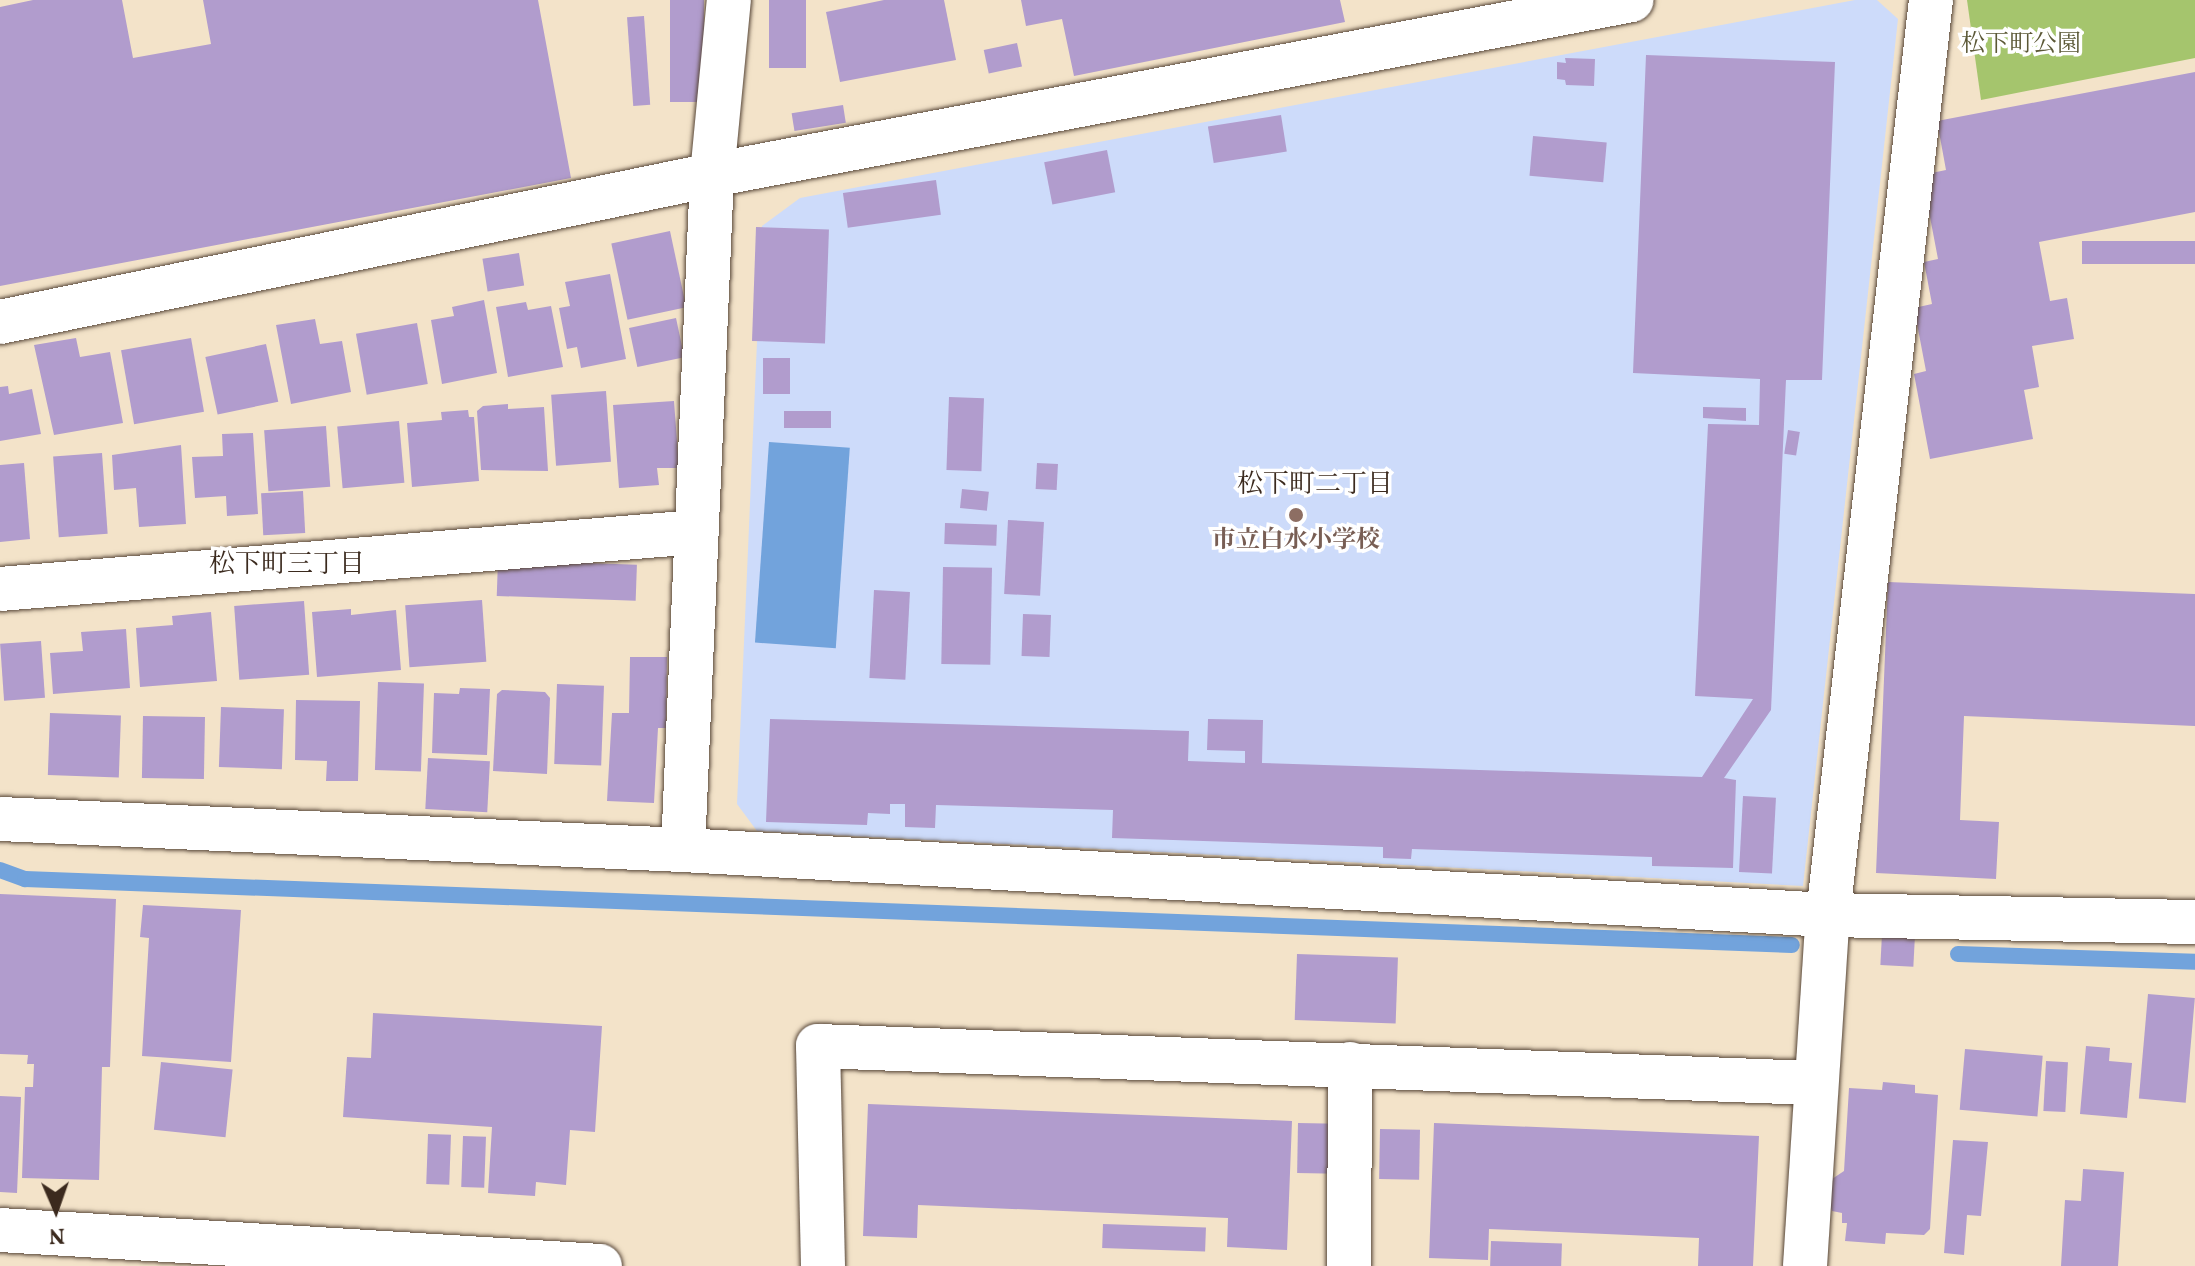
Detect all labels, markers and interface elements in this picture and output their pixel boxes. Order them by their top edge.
park label: 松下町公園 [1961,32,2081,60]
district label: 松下町二丁目 [1237,470,1393,502]
marker: 市立白水小学校 [1287,506,1305,524]
place label: 市立白水小学校 [1212,528,1380,556]
district label: 松下町三丁目 [209,550,365,582]
north arrow [16,1170,96,1250]
text: N [48,1219,65,1250]

